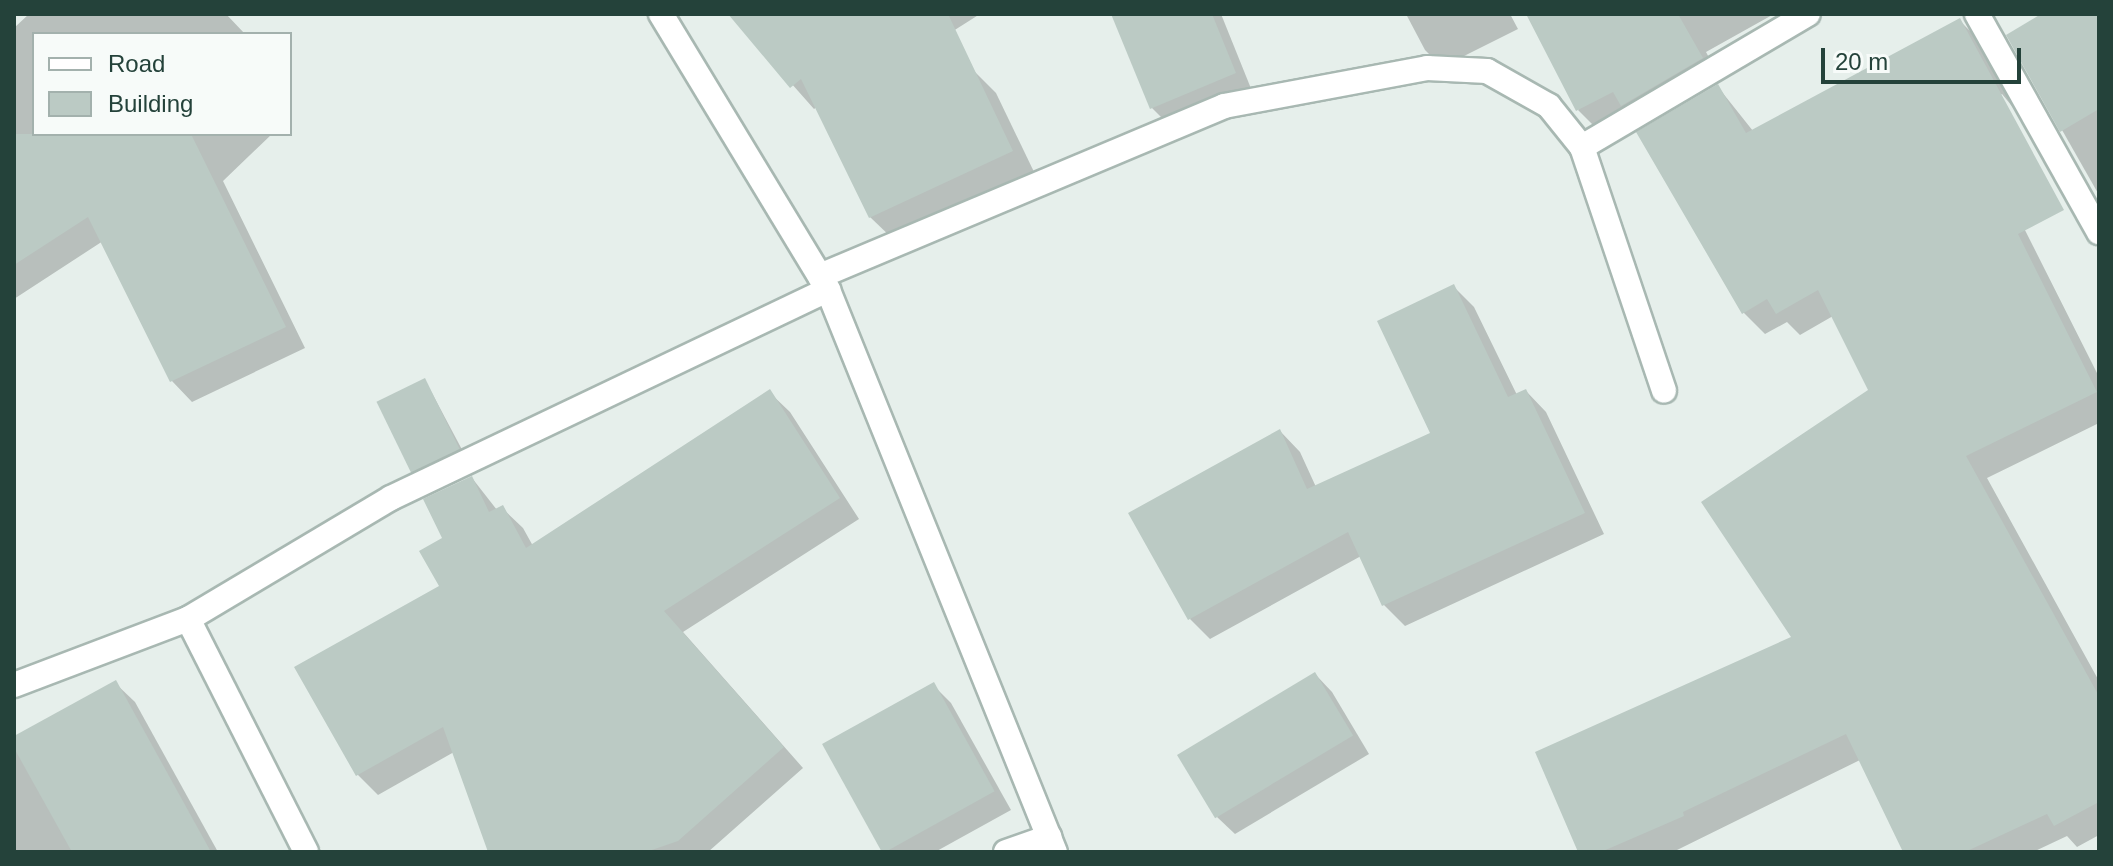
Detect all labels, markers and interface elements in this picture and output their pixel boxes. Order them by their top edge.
legend [32,32,292,136]
scale bar [1825,32,2025,82]
text: 20 m [1835,48,1888,75]
text: Road [108,50,165,77]
text: Building [108,90,193,117]

